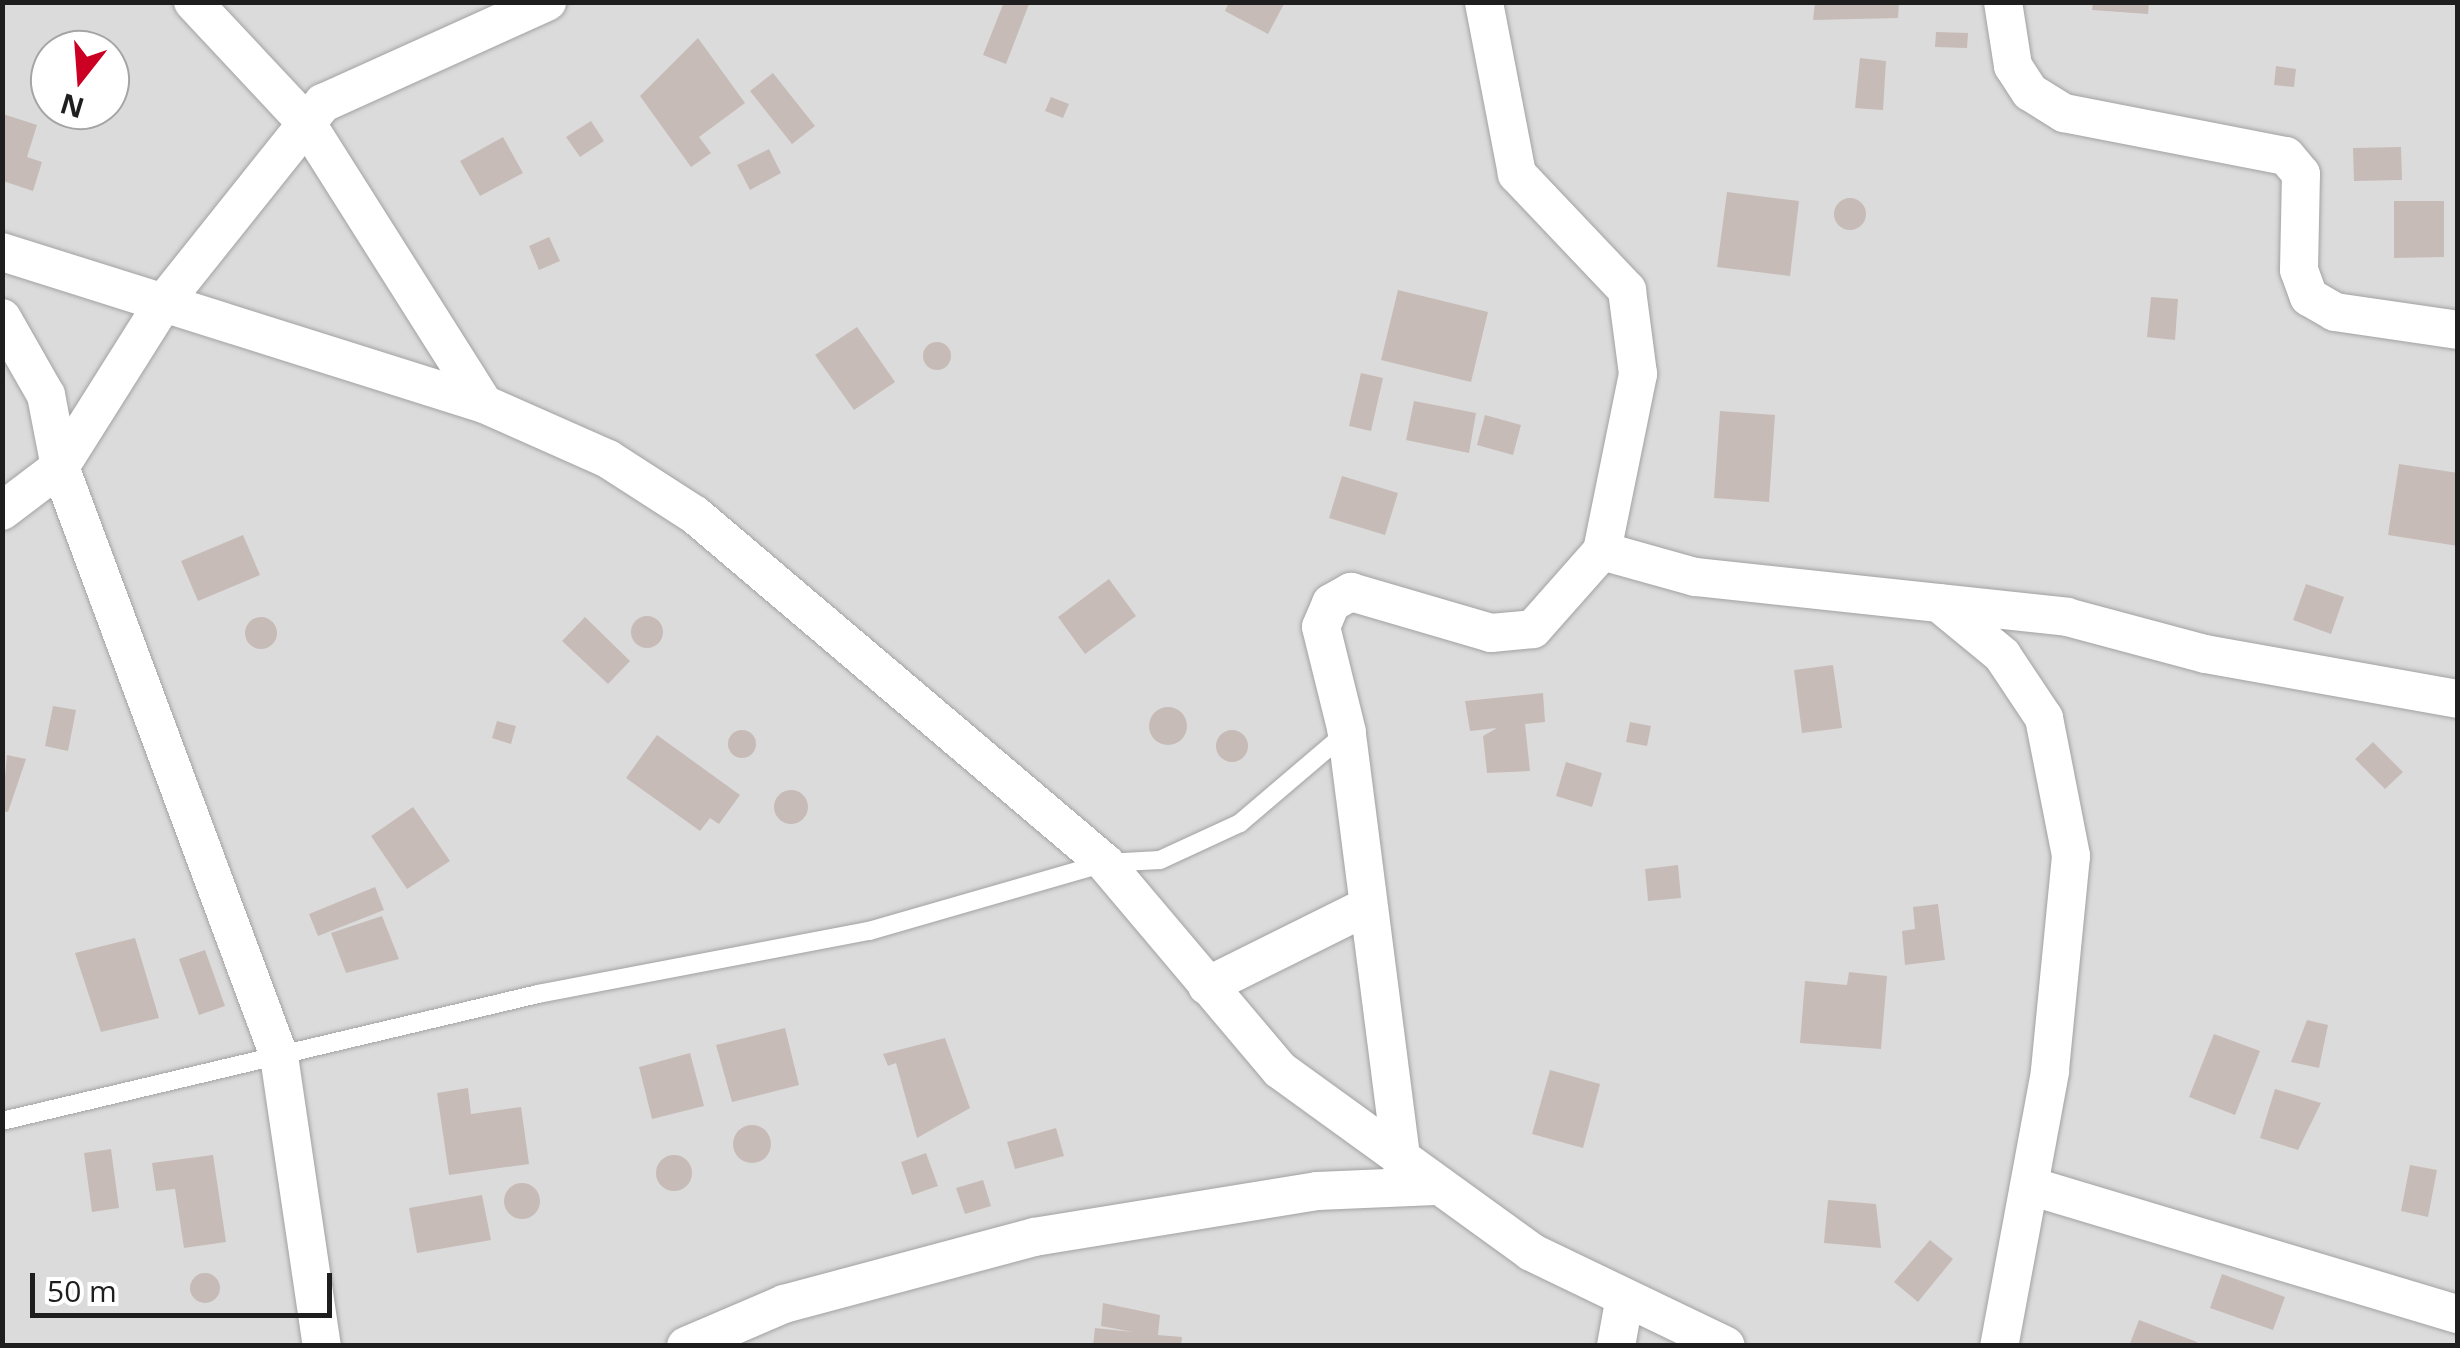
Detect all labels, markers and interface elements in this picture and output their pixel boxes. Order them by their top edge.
north arrow [30,30,130,130]
text: N [55,85,88,128]
scale bar [35,1253,338,1315]
text: 50 m [47,1270,117,1311]

